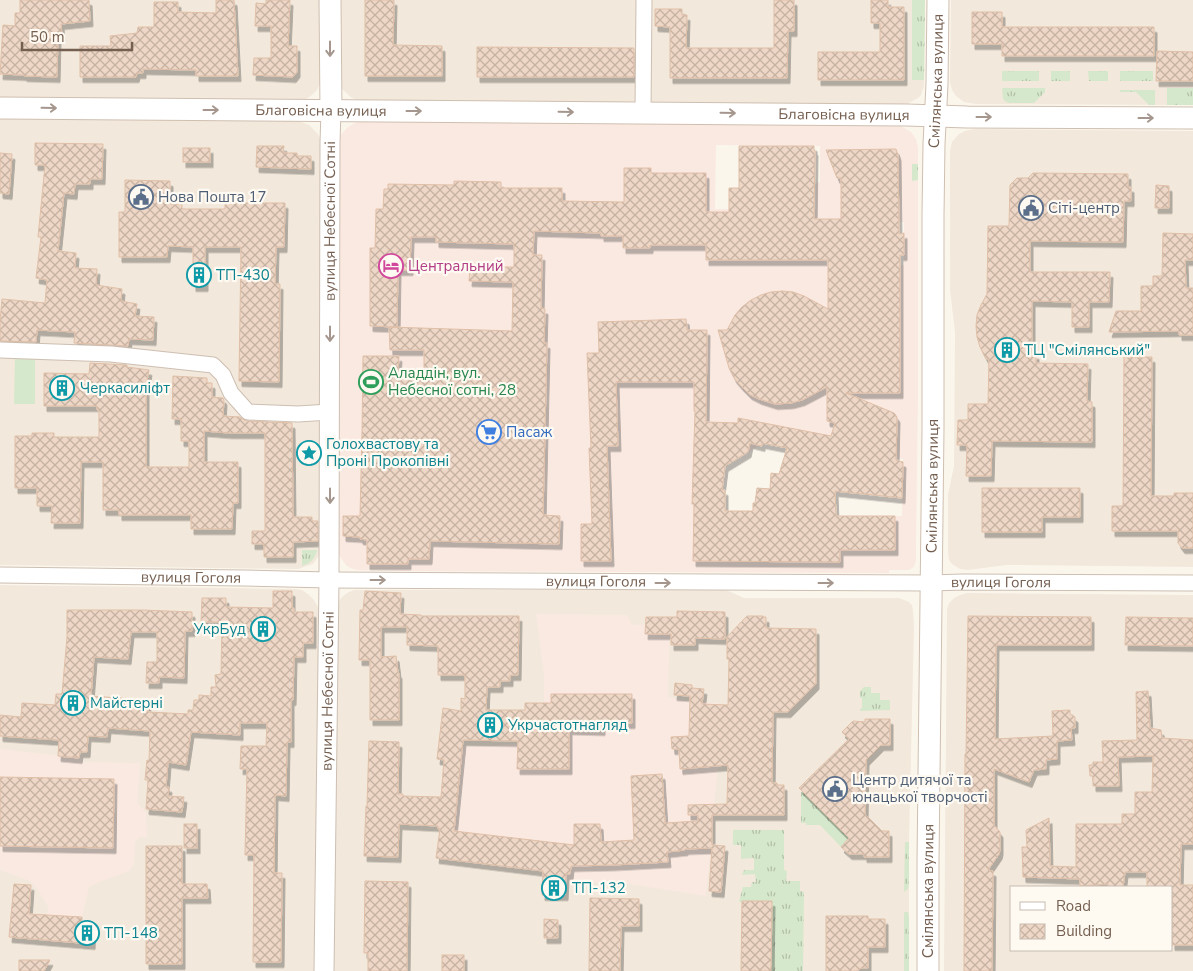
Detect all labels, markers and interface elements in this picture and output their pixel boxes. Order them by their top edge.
street label: Смілянська вулиця [924,14,948,149]
scale bar [22,20,132,52]
text: 50 m [30,27,65,47]
one-way arrow [325,40,335,56]
street label: Благовісна вулиця [255,100,387,121]
one-way arrow [40,103,56,113]
street label: Благовісна вулиця [778,104,910,125]
one-way arrow [203,105,219,114]
one-way arrow [406,106,422,116]
one-way arrow [557,107,573,117]
one-way arrow [720,108,736,118]
one-way arrow [976,112,992,122]
one-way arrow [1138,113,1154,123]
street label: вулиця Небесної Сотні [320,141,340,301]
public building icon: Нова Пошта 17 [128,184,154,210]
place label: Нова Пошта 17 [158,187,266,207]
public building icon: Сіті-центр [1018,195,1044,221]
place label: Сіті-центр [1048,198,1120,218]
hotel icon: Центральний [378,253,404,279]
place label: Центральний [408,256,503,276]
building icon: ТП-430 [186,262,212,288]
place label: ТП-430 [216,265,270,285]
one-way arrow [325,325,335,341]
building icon: ТЦ "Смілянський" [994,337,1020,363]
place label: ТЦ "Смілянський" [1024,340,1150,360]
place label: Аладдін, вул. Небесної сотні, 28 [388,363,516,400]
sports icon: Аладдін, вул. Небесної сотні, 28 [358,369,384,395]
building icon: Черкасиліфт [49,375,75,401]
place label: Черкасиліфт [80,378,170,398]
supermarket icon: Пасаж [476,419,502,445]
street label: Смілянська вулиця [922,419,943,553]
place label: Пасаж [506,422,553,442]
place label: Голохвастову та Проні Прокопівні [326,434,449,471]
place icon: Голохвастову та Проні Прокопівні [296,440,322,466]
one-way arrow [325,488,335,504]
street label: вулиця Гоголя [141,567,241,588]
street label: вулиця Гоголя [546,571,646,592]
street label: вулиця Гоголя [950,572,1051,592]
one-way arrow [370,576,386,585]
one-way arrow [654,578,671,588]
one-way arrow [817,578,833,588]
street label: вулиця Небесної Сотні [317,611,339,771]
building icon: УкрБуд [250,616,276,642]
place label: УкрБуд [193,619,246,639]
building icon: Майстерні [60,690,86,716]
place label: Майстерні [90,693,163,713]
building icon: Укрчастотнагляд [477,712,503,738]
place label: Укрчастотнагляд [507,715,628,735]
place label: Центр дитячої та юнацької творчості [852,770,988,807]
public building icon: Центр дитячої та юнацької творчості [822,776,848,802]
street label: Смілянська вулиця [918,824,938,958]
building icon: ТП-132 [541,875,567,901]
place label: ТП-132 [572,878,626,898]
legend [1010,886,1173,951]
text: Road [1056,896,1091,916]
building icon: ТП-148 [74,920,100,946]
text: Building [1056,921,1112,941]
place label: ТП-148 [104,923,158,943]

